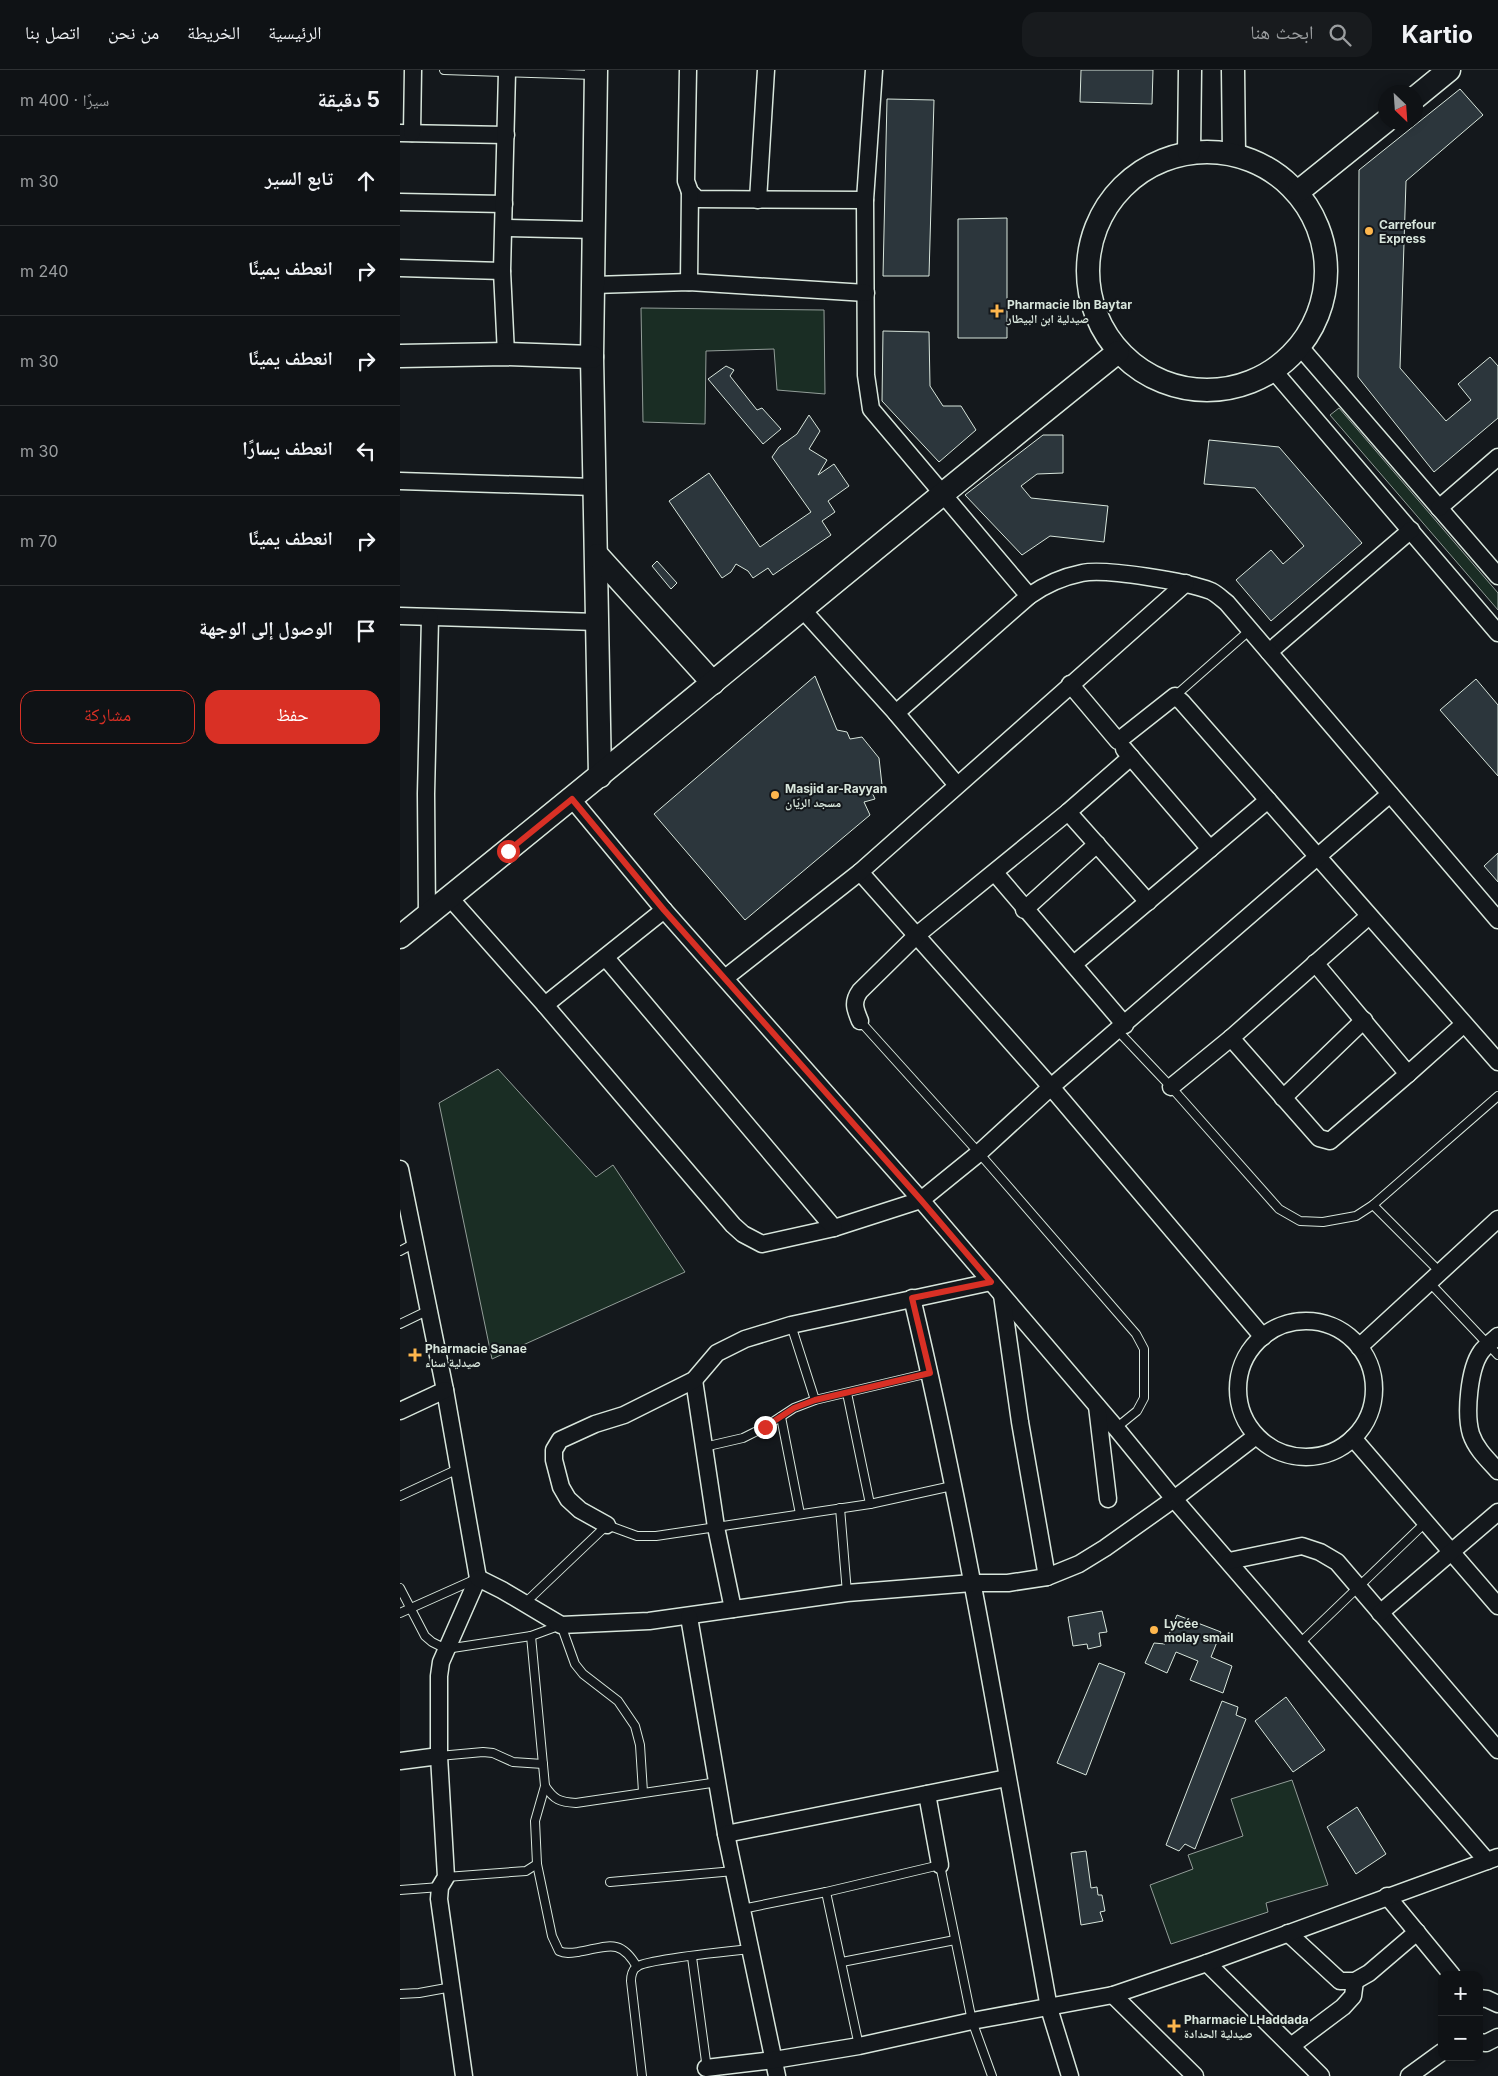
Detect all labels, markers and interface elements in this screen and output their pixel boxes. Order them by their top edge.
search box [1022,12,1372,57]
text: Kartio [1402,20,1473,49]
text: ابحث هنا [1250,21,1314,44]
icon: search [1326,21,1354,49]
text: اتصل بنا [25,22,80,43]
text: من نحن [108,22,159,43]
text: الخريطة [187,22,240,43]
text: الرئيسية [268,22,322,43]
north arrow [1378,85,1423,130]
text: 5 دقيقة [317,87,380,112]
text: سيرًا · 400 m [20,90,109,110]
text: تابع السير [265,167,333,190]
icon: ahead [352,167,380,195]
text: 30 m [20,171,59,191]
place label: Carrefour Express [1379,217,1436,246]
marker: Carrefour Express [1363,225,1375,237]
text: انعطف يمينًا [248,257,333,280]
icon: right [352,257,380,285]
text: 240 m [20,261,68,281]
place label: Pharmacie Ibn Baytar صيدلية ابن البيطار [1006,297,1132,327]
marker: Pharmacie Ibn Baytar صيدلية ابن البيطار [991,305,1003,317]
text: انعطف يمينًا [248,347,333,370]
icon: right [352,347,380,375]
text: 30 m [20,351,59,371]
text: انعطف يسارًا [242,437,333,460]
icon: left [352,437,380,465]
text: 30 m [20,441,59,461]
text: انعطف يمينًا [248,527,333,550]
icon: right [352,527,380,555]
text: 70 m [20,531,57,551]
text: الوصول إلى الوجهة [199,617,333,640]
icon: arrive [352,617,380,645]
button: مشاركة [20,690,195,744]
button: حفظ [205,690,380,744]
place label: Masjid ar-Rayyan مسجد الريّان [785,781,887,811]
marker: Masjid ar-Rayyan مسجد الريّان [769,789,781,801]
route start [497,840,520,863]
place label: Pharmacie Sanae صيدلية سناء [425,1341,527,1370]
marker: Pharmacie Sanae صيدلية سناء [409,1349,421,1361]
route end [754,1416,777,1439]
place label: Lycée molay smail [1164,1616,1234,1645]
marker: Lycée molay smail [1148,1624,1160,1636]
map controls [1438,1971,1483,2061]
button: + [1438,1971,1483,2016]
place label: Pharmacie LHaddada صيدلية الحدادة [1184,2012,1309,2041]
button: − [1438,2016,1483,2061]
marker: Pharmacie LHaddada صيدلية الحدادة [1168,2020,1180,2032]

